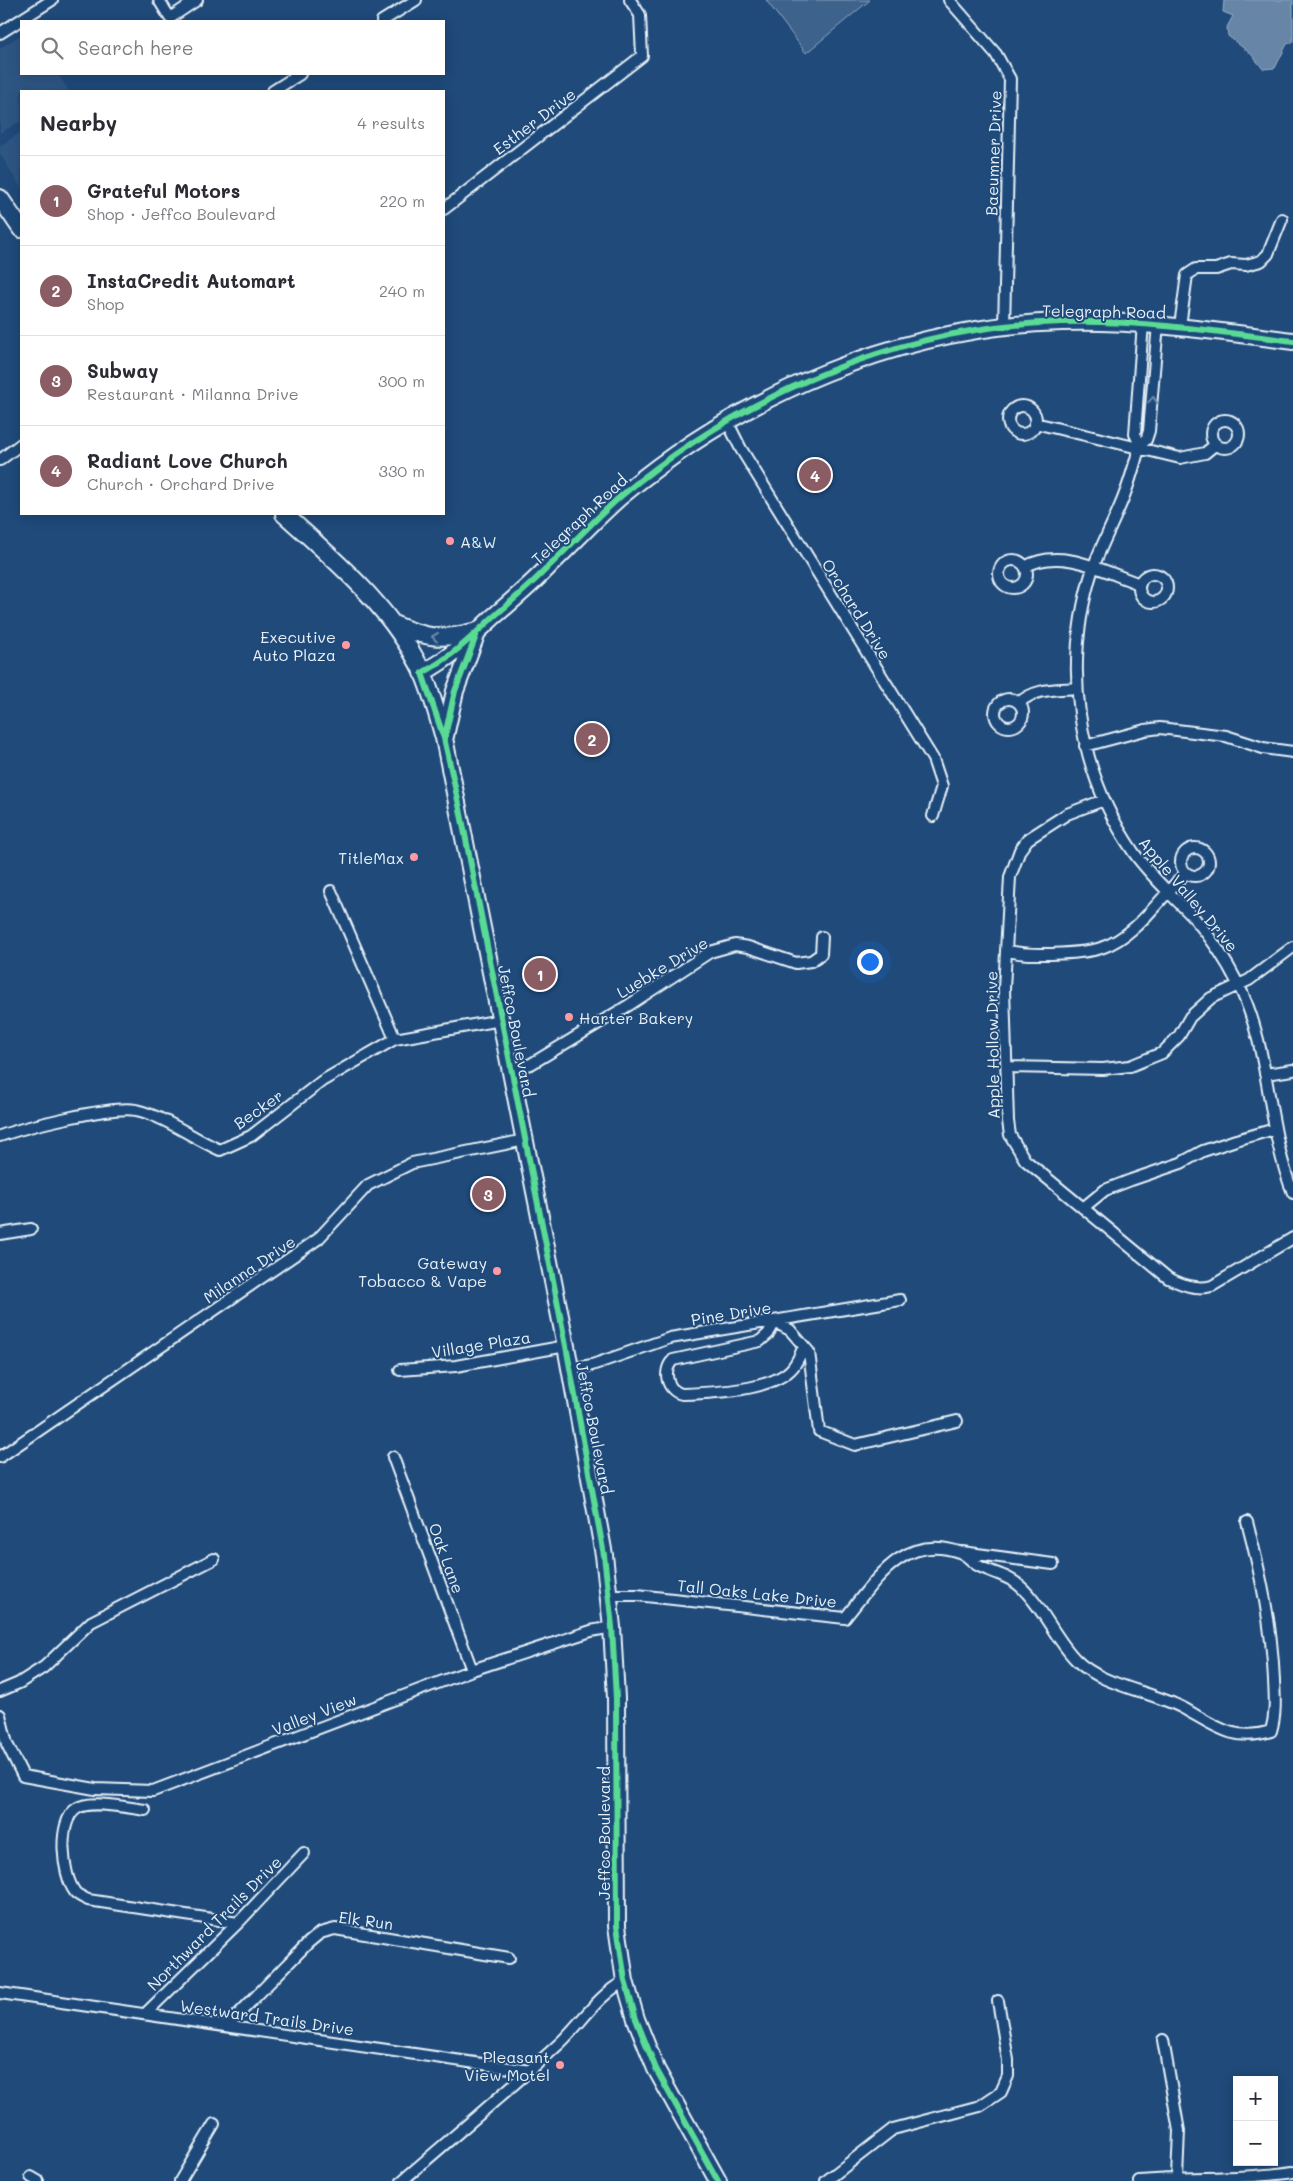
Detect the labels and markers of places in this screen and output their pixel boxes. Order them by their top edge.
pin: 4 [799,456,831,494]
place label: A&W [460,531,497,552]
marker: A&W [444,535,456,547]
place label: Executive Auto Plaza [252,626,336,665]
marker: Executive Auto Plaza [340,639,352,651]
pin: 2 [576,720,608,758]
place label: TitleMax [338,847,404,868]
marker: TitleMax [408,851,420,863]
pin: 1 [524,955,556,993]
place label: Harter Bakery [579,1007,693,1028]
marker: Harter Bakery [563,1011,575,1023]
pin: 3 [472,1175,504,1213]
place label: Gateway Tobacco & Vape [358,1252,487,1291]
marker: Gateway Tobacco & Vape [491,1265,503,1277]
place label: Pleasant View Motel [464,2046,550,2085]
marker: Pleasant View Motel [554,2059,566,2071]

